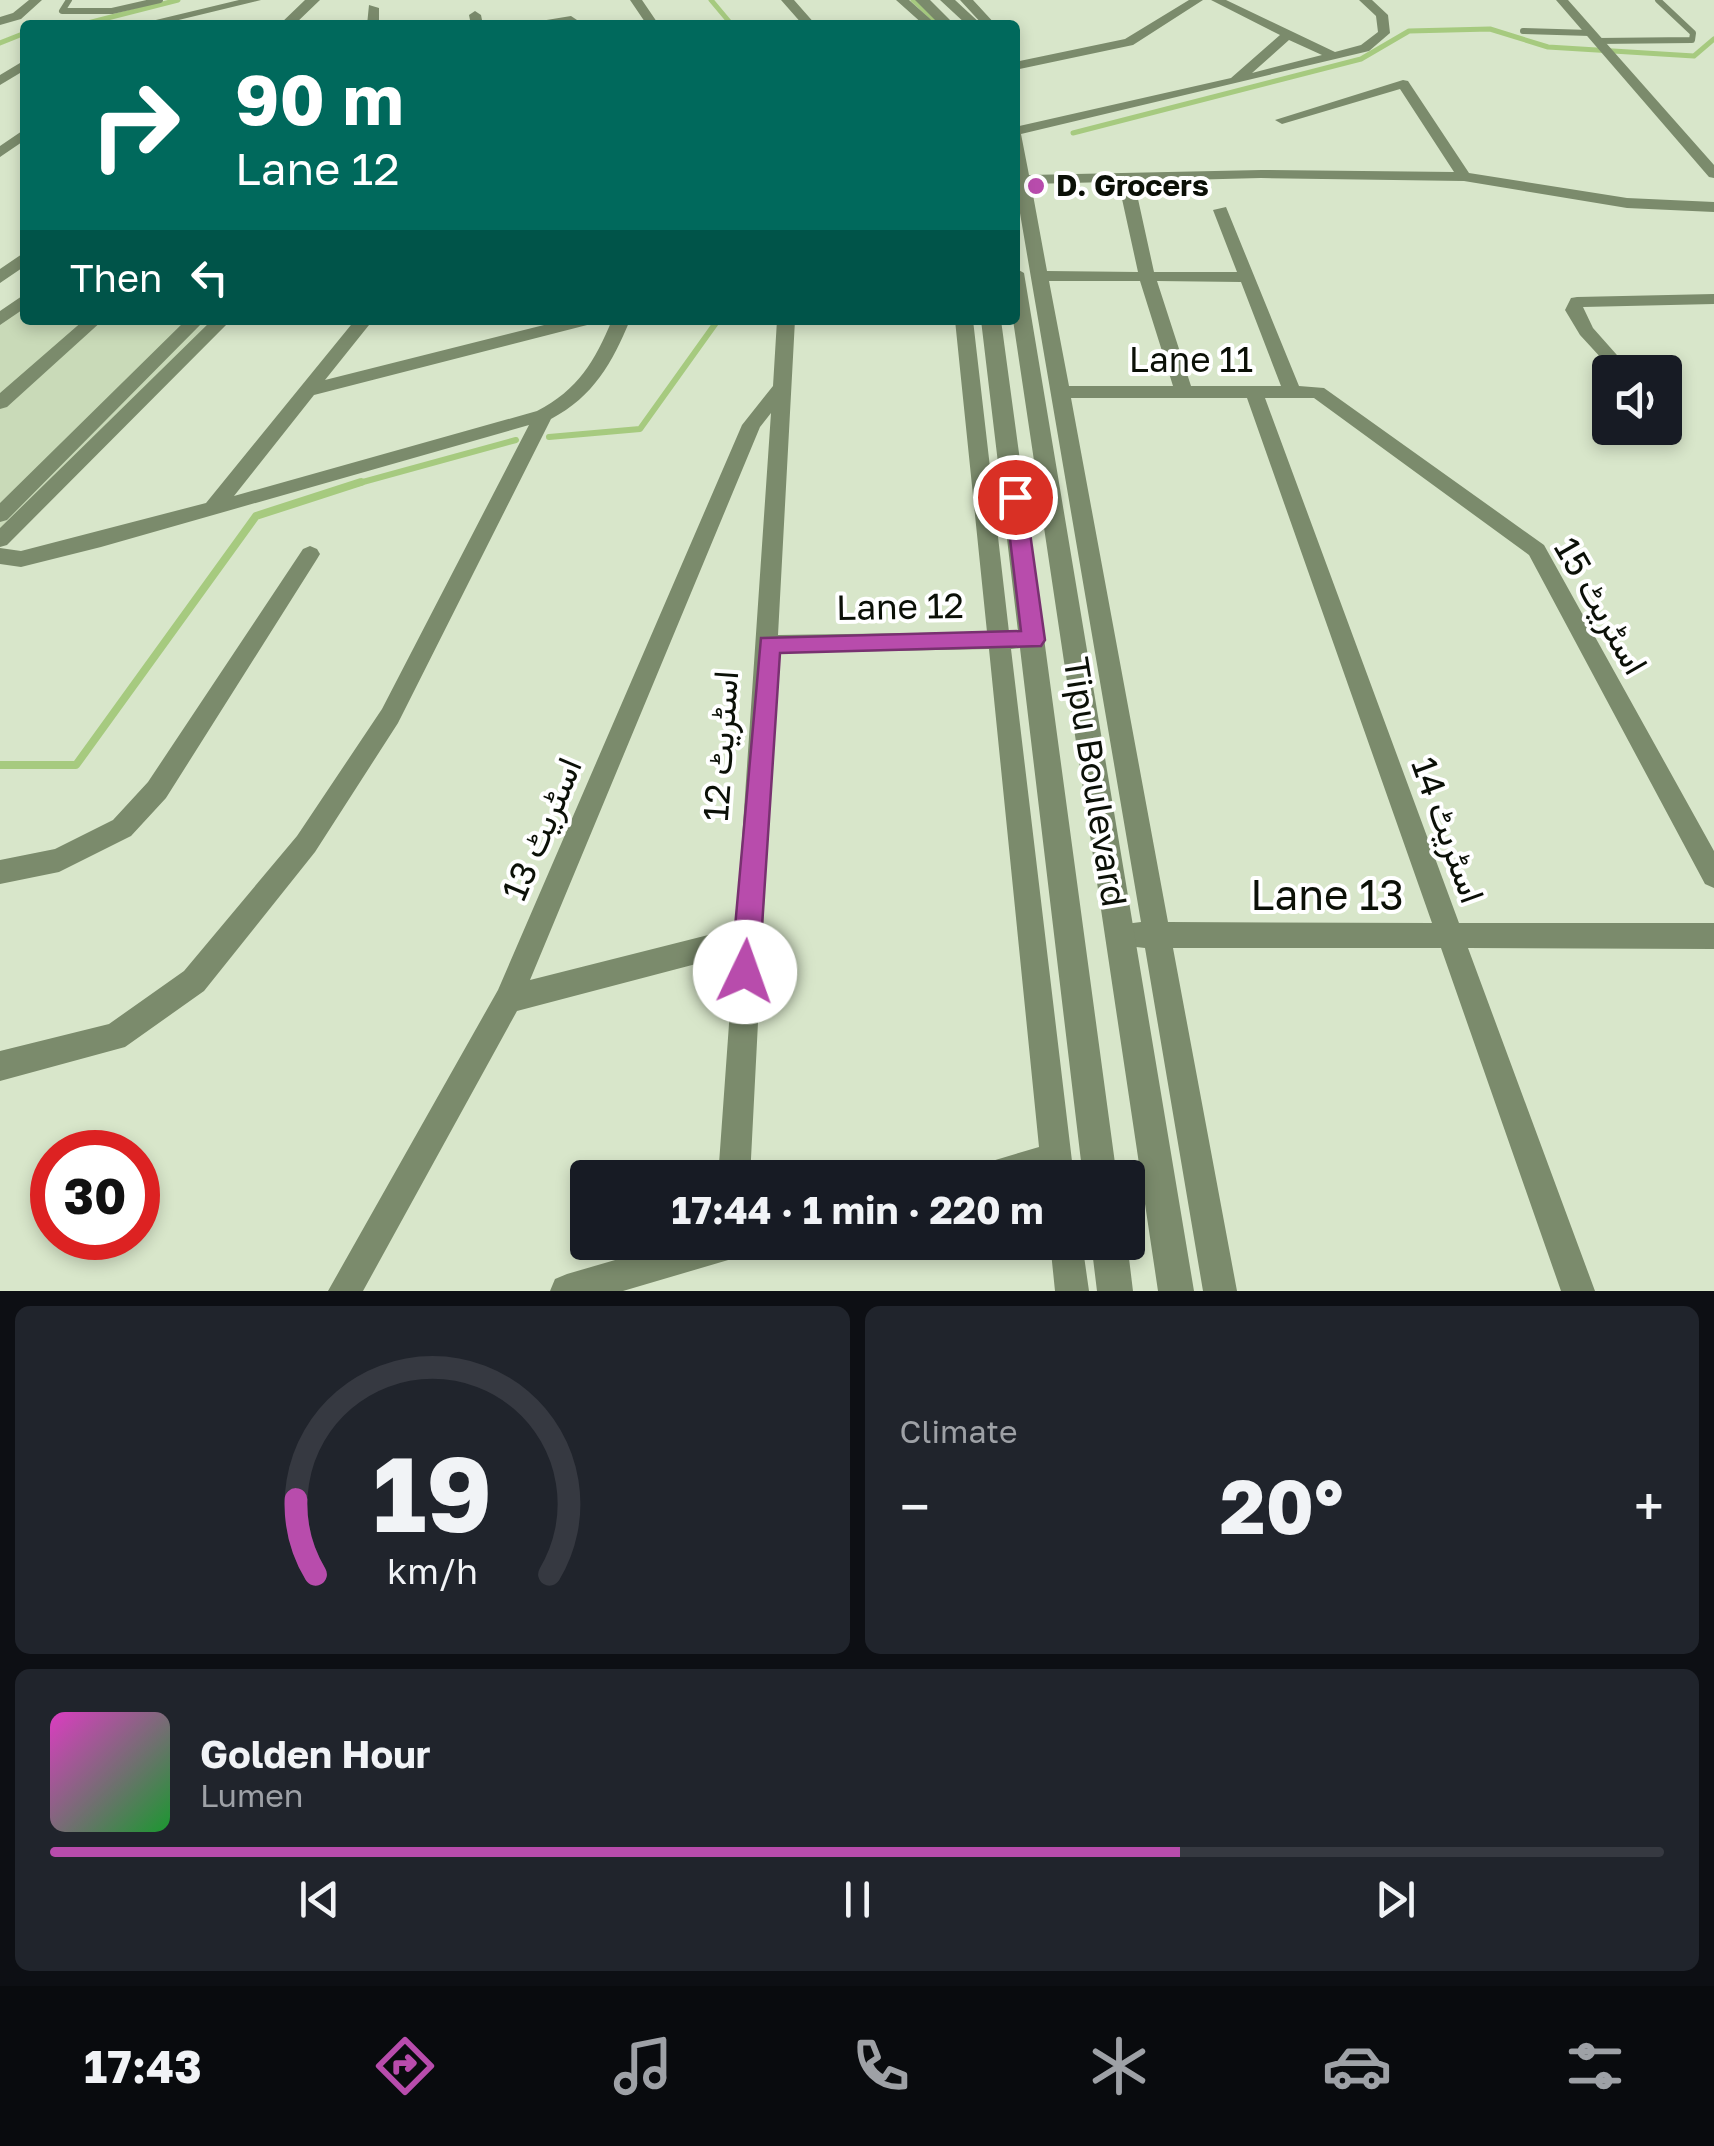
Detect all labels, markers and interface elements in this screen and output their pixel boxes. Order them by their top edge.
text: 90 m [235,56,404,140]
icon: right [70,60,200,190]
text: Lane 12 [235,141,399,195]
place label: D. Grocers [1056,167,1209,203]
marker: D. Grocers [1025,175,1047,197]
icon: left [182,250,237,305]
text: Then [70,255,162,300]
street label: Lane 11 [1129,338,1253,380]
map controls [1592,355,1682,445]
button: sound [1592,355,1682,445]
pin [973,455,1058,540]
icon: arrive [988,470,1043,525]
street label: اسٹریٹ 15 [1544,530,1658,682]
street label: Lane 12 [836,584,964,628]
street label: Tipu Boulevard [1056,654,1136,909]
street label: اسٹریٹ 12 [694,669,748,823]
street label: اسٹریٹ 13 [492,751,592,907]
street label: اسٹریٹ 14 [1401,751,1495,909]
street label: Lane 13 [1250,869,1404,919]
position arrow [693,920,797,1024]
speed limit sign: 30 [30,1130,160,1260]
text: 17:44 · 1 min · 220 m [672,1187,1043,1232]
text: Climate [900,1412,1018,1450]
text: 19 [372,1430,492,1555]
text: 20° [1220,1460,1344,1551]
text: − [900,1473,930,1539]
text: + [1634,1473,1664,1539]
text: km/h [387,1549,478,1592]
text: Golden Hour [200,1731,431,1776]
text: Lumen [200,1776,304,1814]
icon: previous [292,1872,347,1927]
icon: pause [830,1872,885,1927]
icon: next [1368,1872,1423,1927]
icon: directions [370,2031,440,2101]
icon: music [608,2031,678,2101]
icon: phone [846,2031,916,2101]
icon: climate [1084,2031,1154,2101]
icon: car [1322,2031,1392,2101]
icon: filters [1560,2031,1630,2101]
text: 17:43 [84,2039,202,2093]

